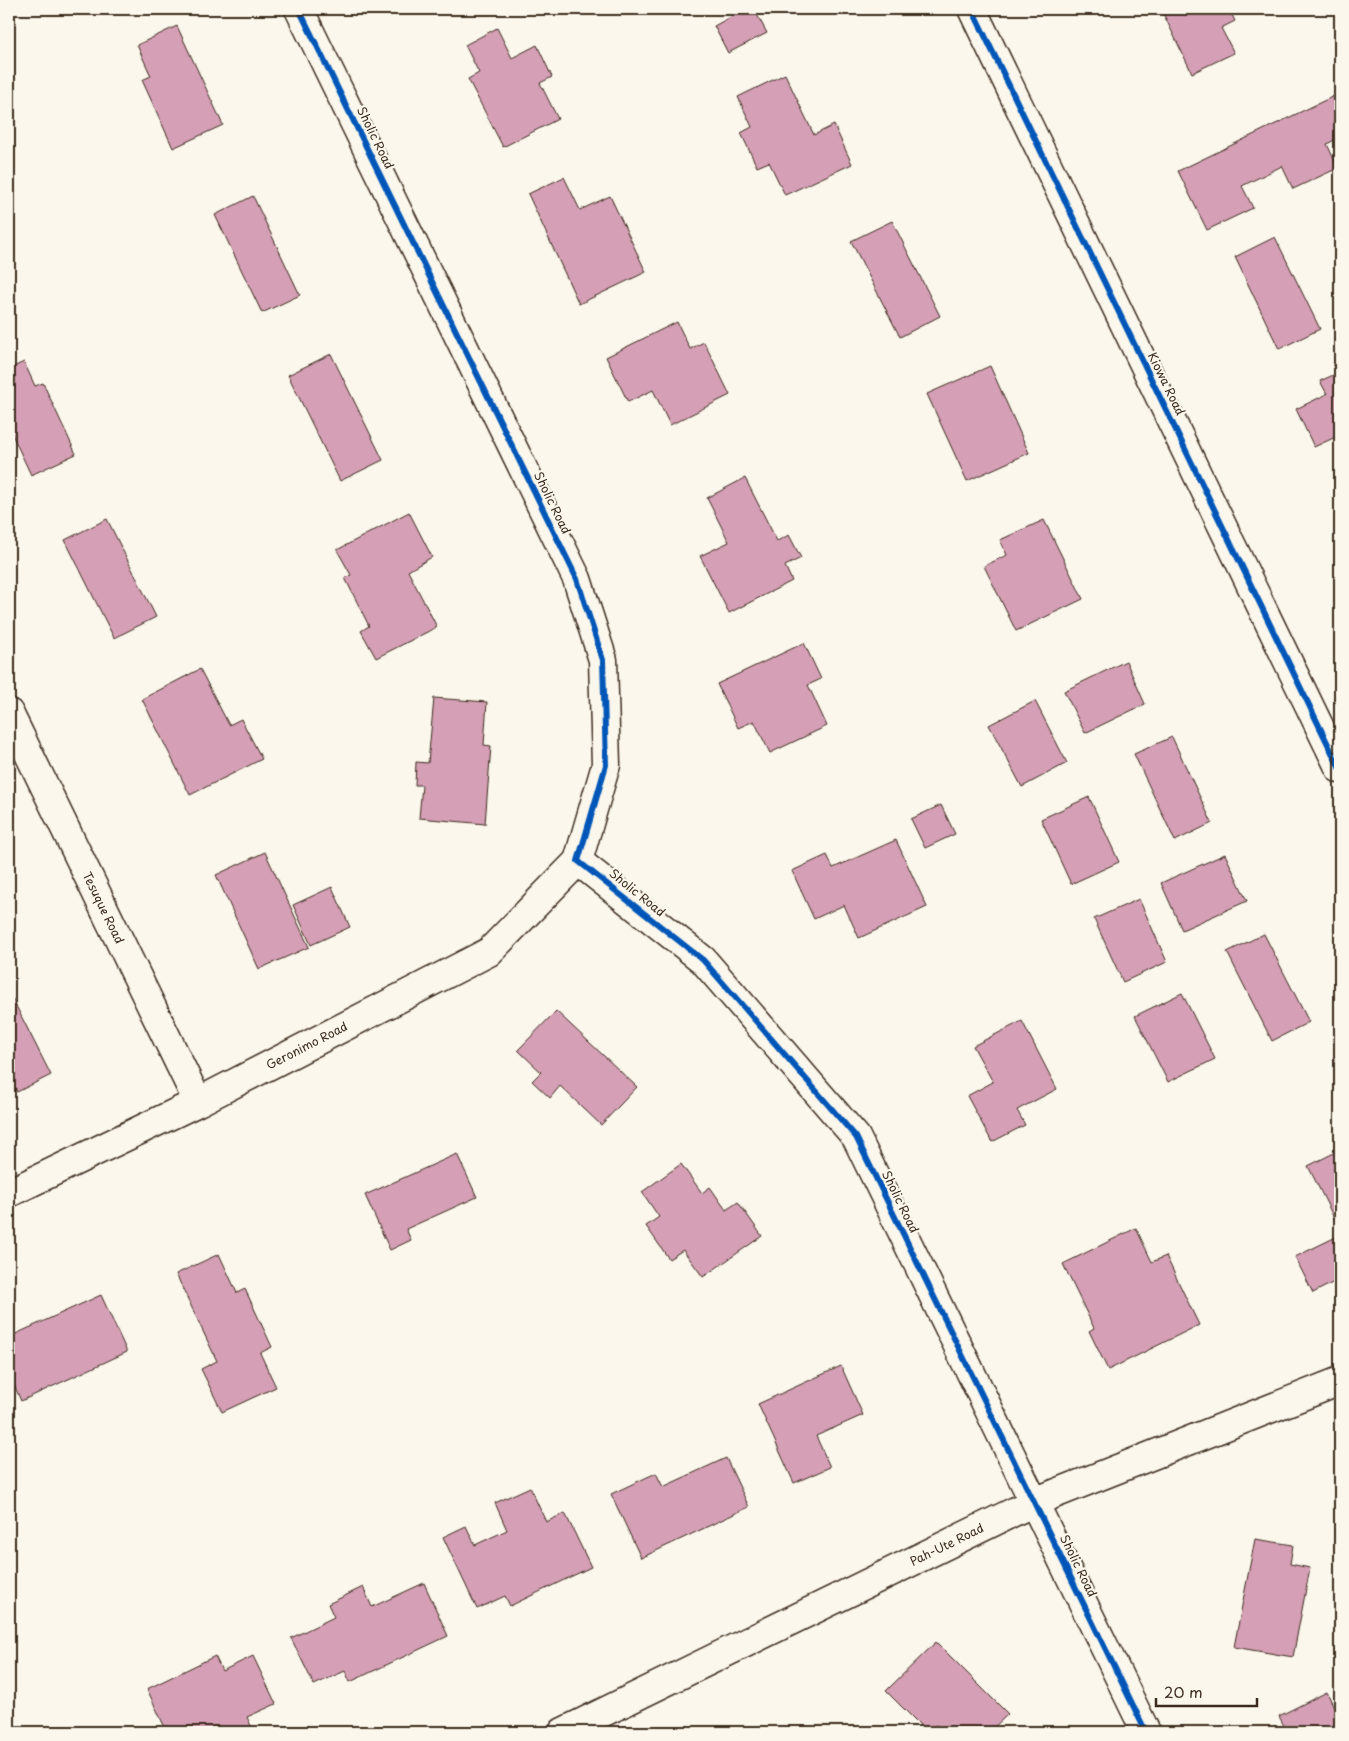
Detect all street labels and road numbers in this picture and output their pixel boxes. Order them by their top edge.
street label: Sholic Road [353,103,399,172]
street label: Kiowa Road [1144,349,1190,418]
street label: Sholic Road [530,468,576,537]
street label: Sholic Road [606,864,670,920]
street label: Tesuque Road [79,869,129,947]
street label: Geronimo Road [263,1017,350,1073]
street label: Sholic Road [878,1167,924,1236]
street label: Pah-Ute Road [907,1518,986,1570]
street label: Sholic Road [1056,1531,1102,1600]

